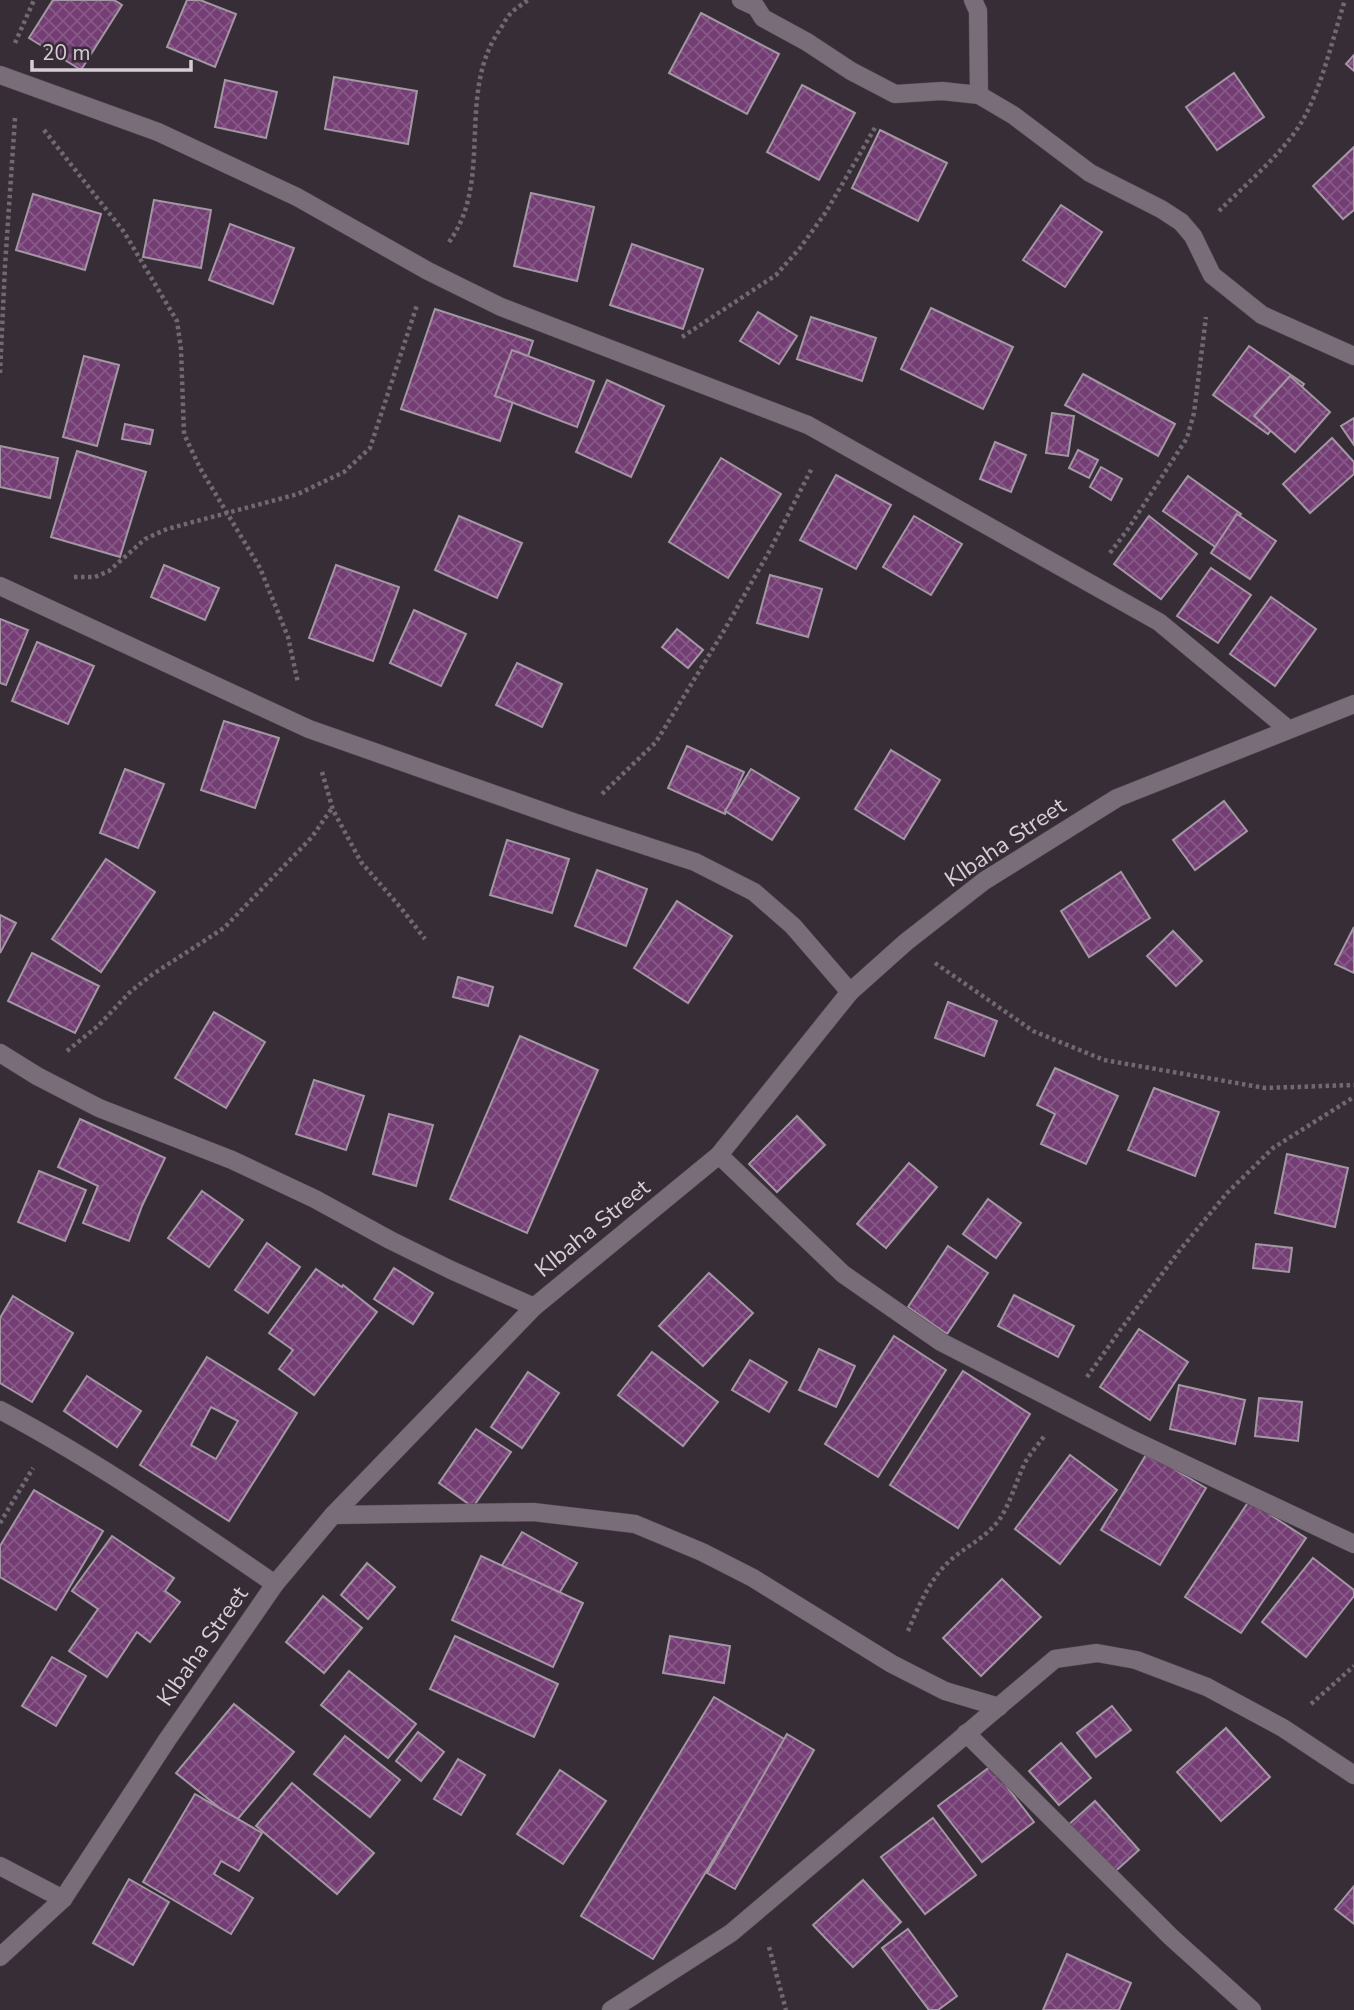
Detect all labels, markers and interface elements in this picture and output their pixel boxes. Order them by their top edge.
scale bar [32,28,191,72]
text: 20 m [42,39,91,67]
street label: KIbaha Street [939,790,1073,894]
street label: KIbaha Street [528,1172,657,1284]
street label: KIbaha Street [150,1579,256,1712]

